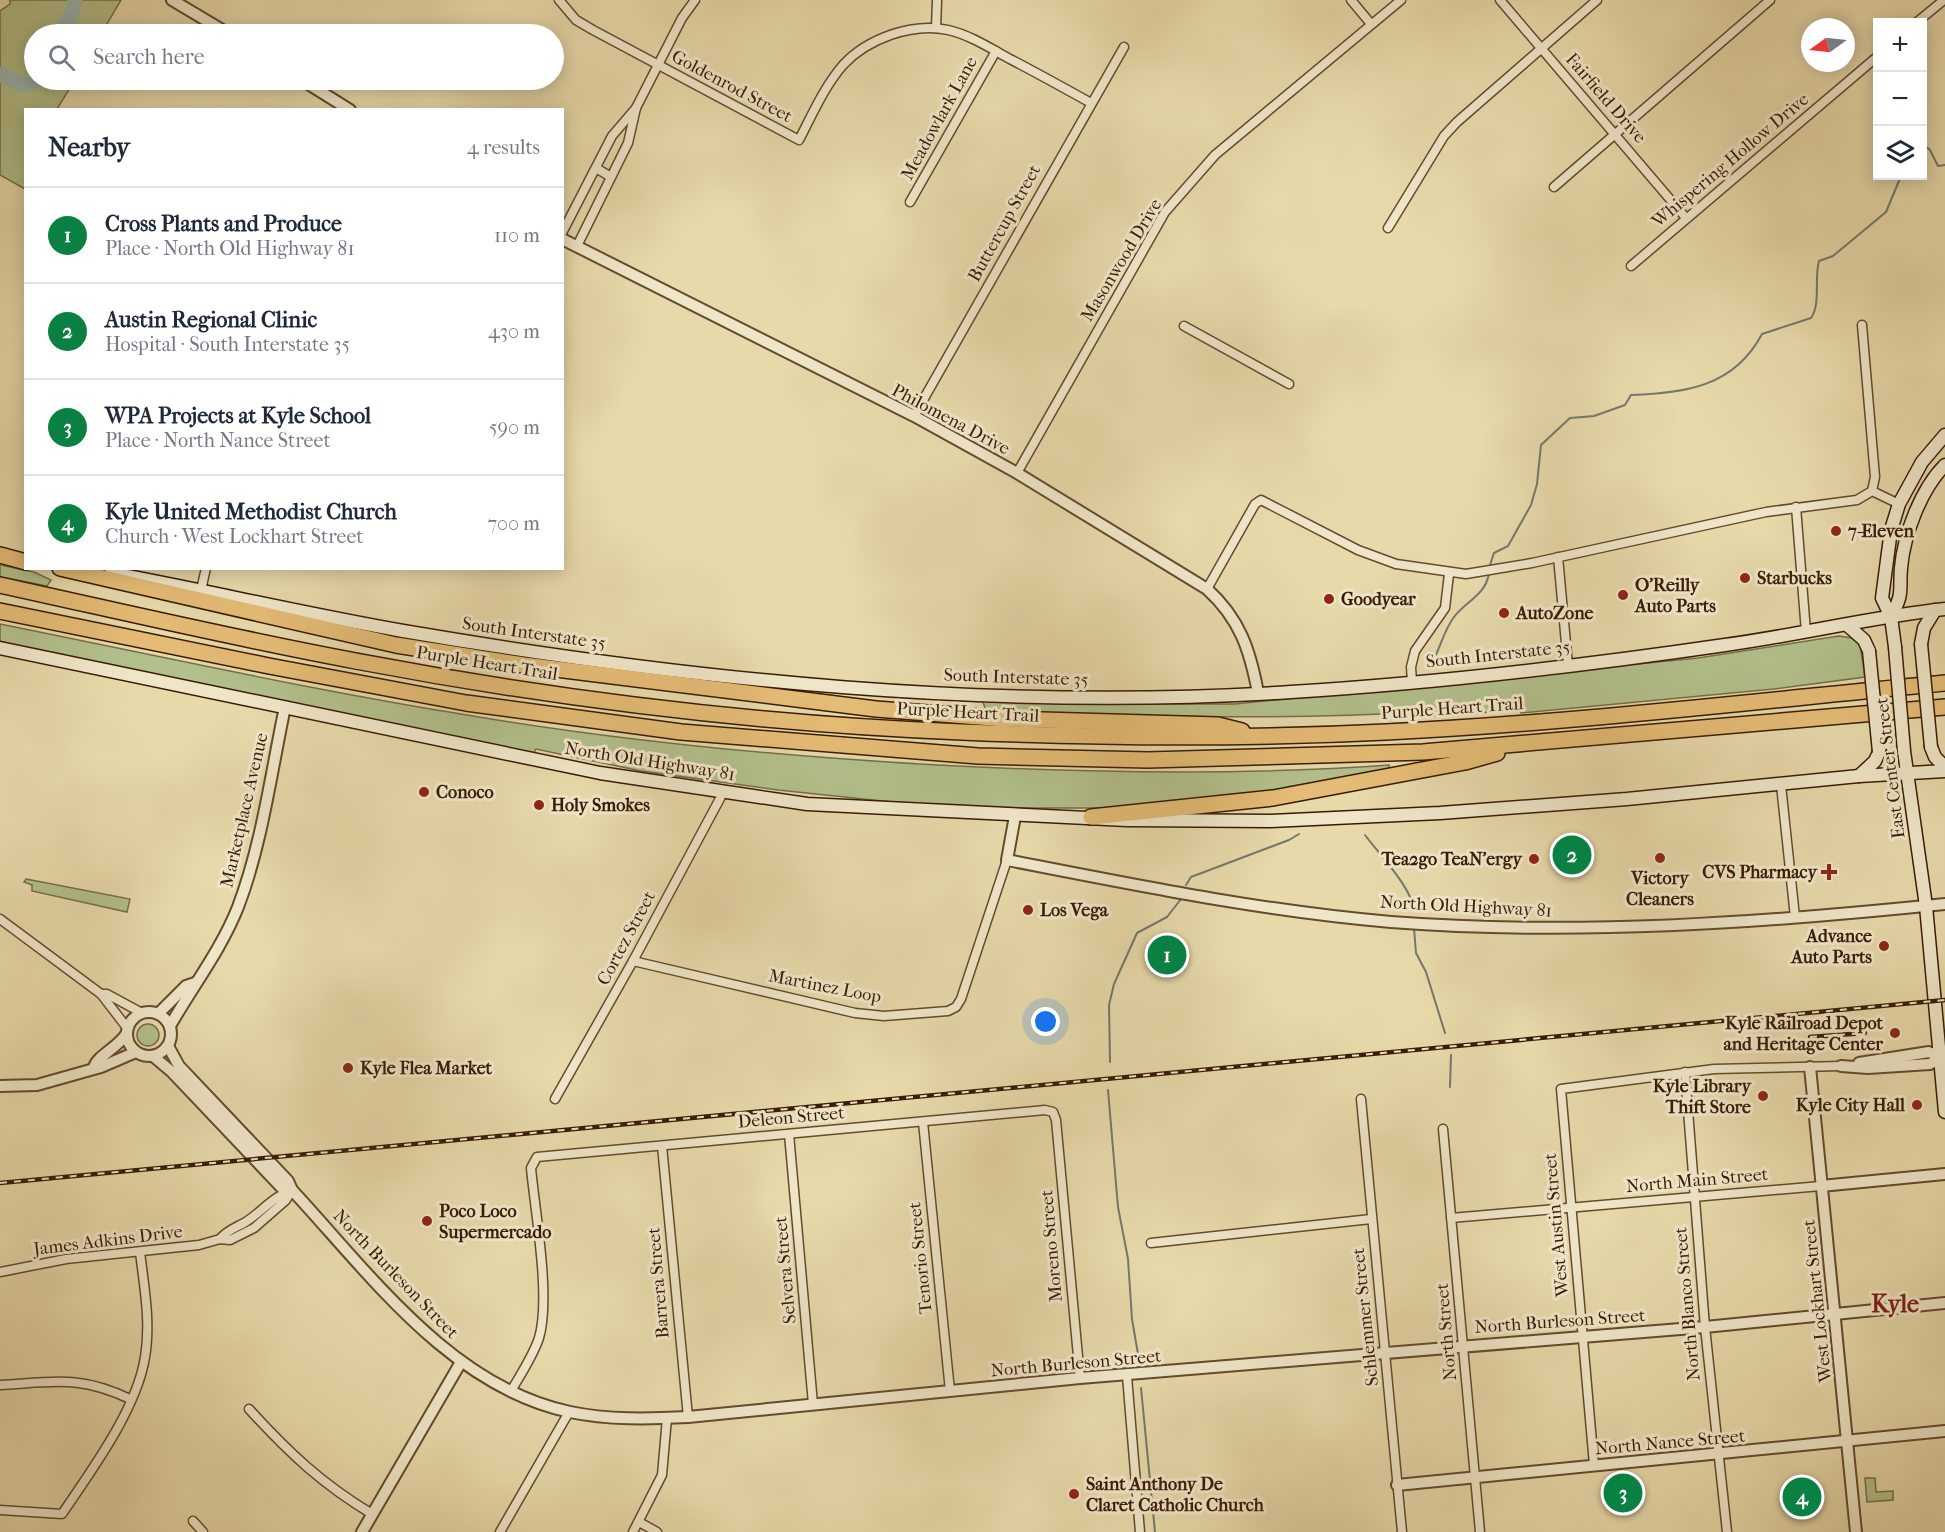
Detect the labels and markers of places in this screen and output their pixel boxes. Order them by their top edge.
place label: 7-Eleven [1847,521,1914,542]
marker: 7-Eleven [1829,524,1843,538]
place label: Starbucks [1757,568,1832,589]
marker: Starbucks [1738,571,1752,585]
place label: O'Reilly Auto Parts [1634,575,1716,617]
marker: O'Reilly Auto Parts [1616,588,1630,602]
place label: Goodyear [1341,589,1416,610]
marker: Goodyear [1322,592,1336,606]
place label: AutoZone [1515,603,1593,624]
marker: AutoZone [1497,606,1511,620]
place label: Conoco [436,782,494,803]
marker: Conoco [417,785,431,799]
place label: Holy Smokes [551,795,650,816]
marker: Holy Smokes [532,798,546,812]
pin: 2 [1552,832,1592,878]
place label: Tea2go TeaN'ergy [1380,849,1523,870]
marker: Victory Cleaners [1653,851,1667,865]
marker: Tea2go TeaN'ergy [1527,852,1541,866]
place label: CVS Pharmacy [1702,862,1818,883]
marker: CVS Pharmacy [1822,865,1836,879]
place label: Victory Cleaners [1626,868,1694,910]
place label: Los Vega [1040,900,1109,921]
marker: Los Vega [1021,903,1035,917]
place label: Advance Auto Parts [1790,926,1872,968]
pin: 1 [1148,932,1186,978]
marker: Advance Auto Parts [1877,939,1891,953]
place label: Kyle Railroad Depot and Heritage Center [1723,1013,1884,1055]
marker: Kyle Railroad Depot and Heritage Center [1888,1026,1902,1040]
place label: Kyle Flea Market [360,1058,493,1079]
marker: Kyle Flea Market [341,1061,355,1075]
place label: Kyle Library Thift Store [1653,1076,1752,1118]
marker: Kyle Library Thift Store [1756,1089,1770,1103]
place label: Kyle City Hall [1796,1095,1906,1116]
marker: Kyle City Hall [1910,1098,1924,1112]
place label: Poco Loco Supermercado [439,1201,551,1243]
marker: Poco Loco Supermercado [420,1214,434,1228]
pin: 3 [1604,1470,1642,1516]
place label: Saint Anthony De Claret Catholic Church [1086,1474,1265,1516]
pin: 4 [1782,1474,1822,1520]
marker: Saint Anthony De Claret Catholic Church [1067,1487,1081,1501]

